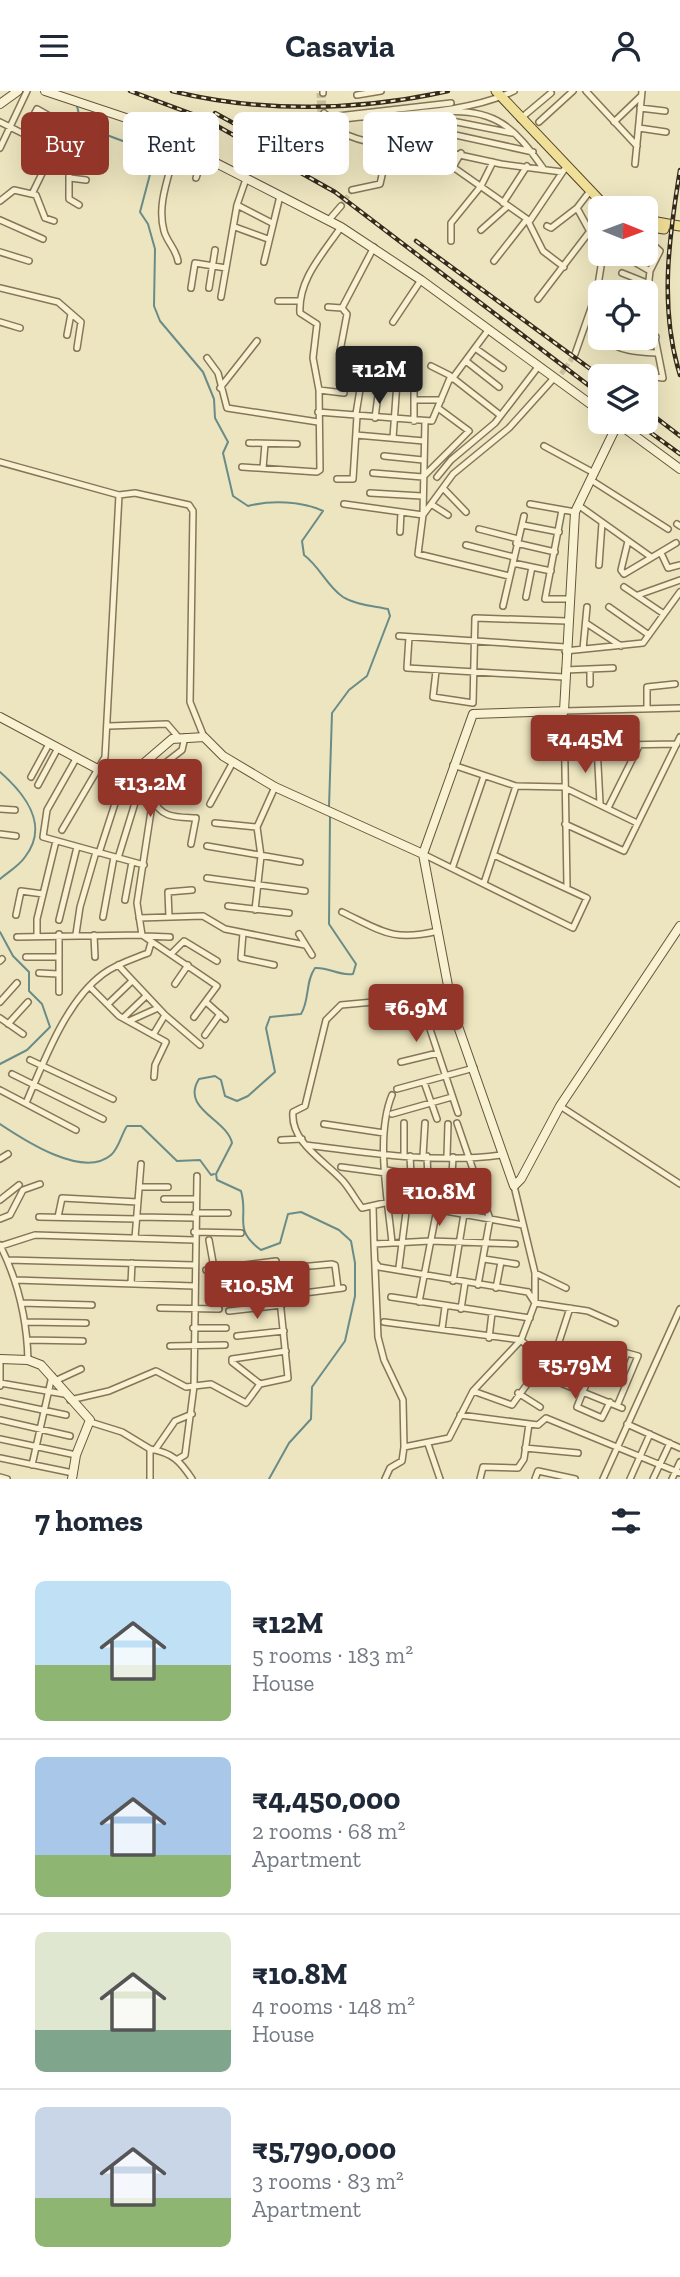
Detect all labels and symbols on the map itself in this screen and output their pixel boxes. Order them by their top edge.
north arrow [588,196,658,266]
pin: ₹12M [338,347,420,406]
pin: ₹4.45M [528,715,642,775]
pin: ₹13.2M [93,759,207,819]
pin: ₹6.9M [367,985,465,1044]
pin: ₹10.8M [382,1169,496,1228]
pin: ₹10.5M [200,1261,314,1321]
pin: ₹5.79M [518,1341,632,1401]

